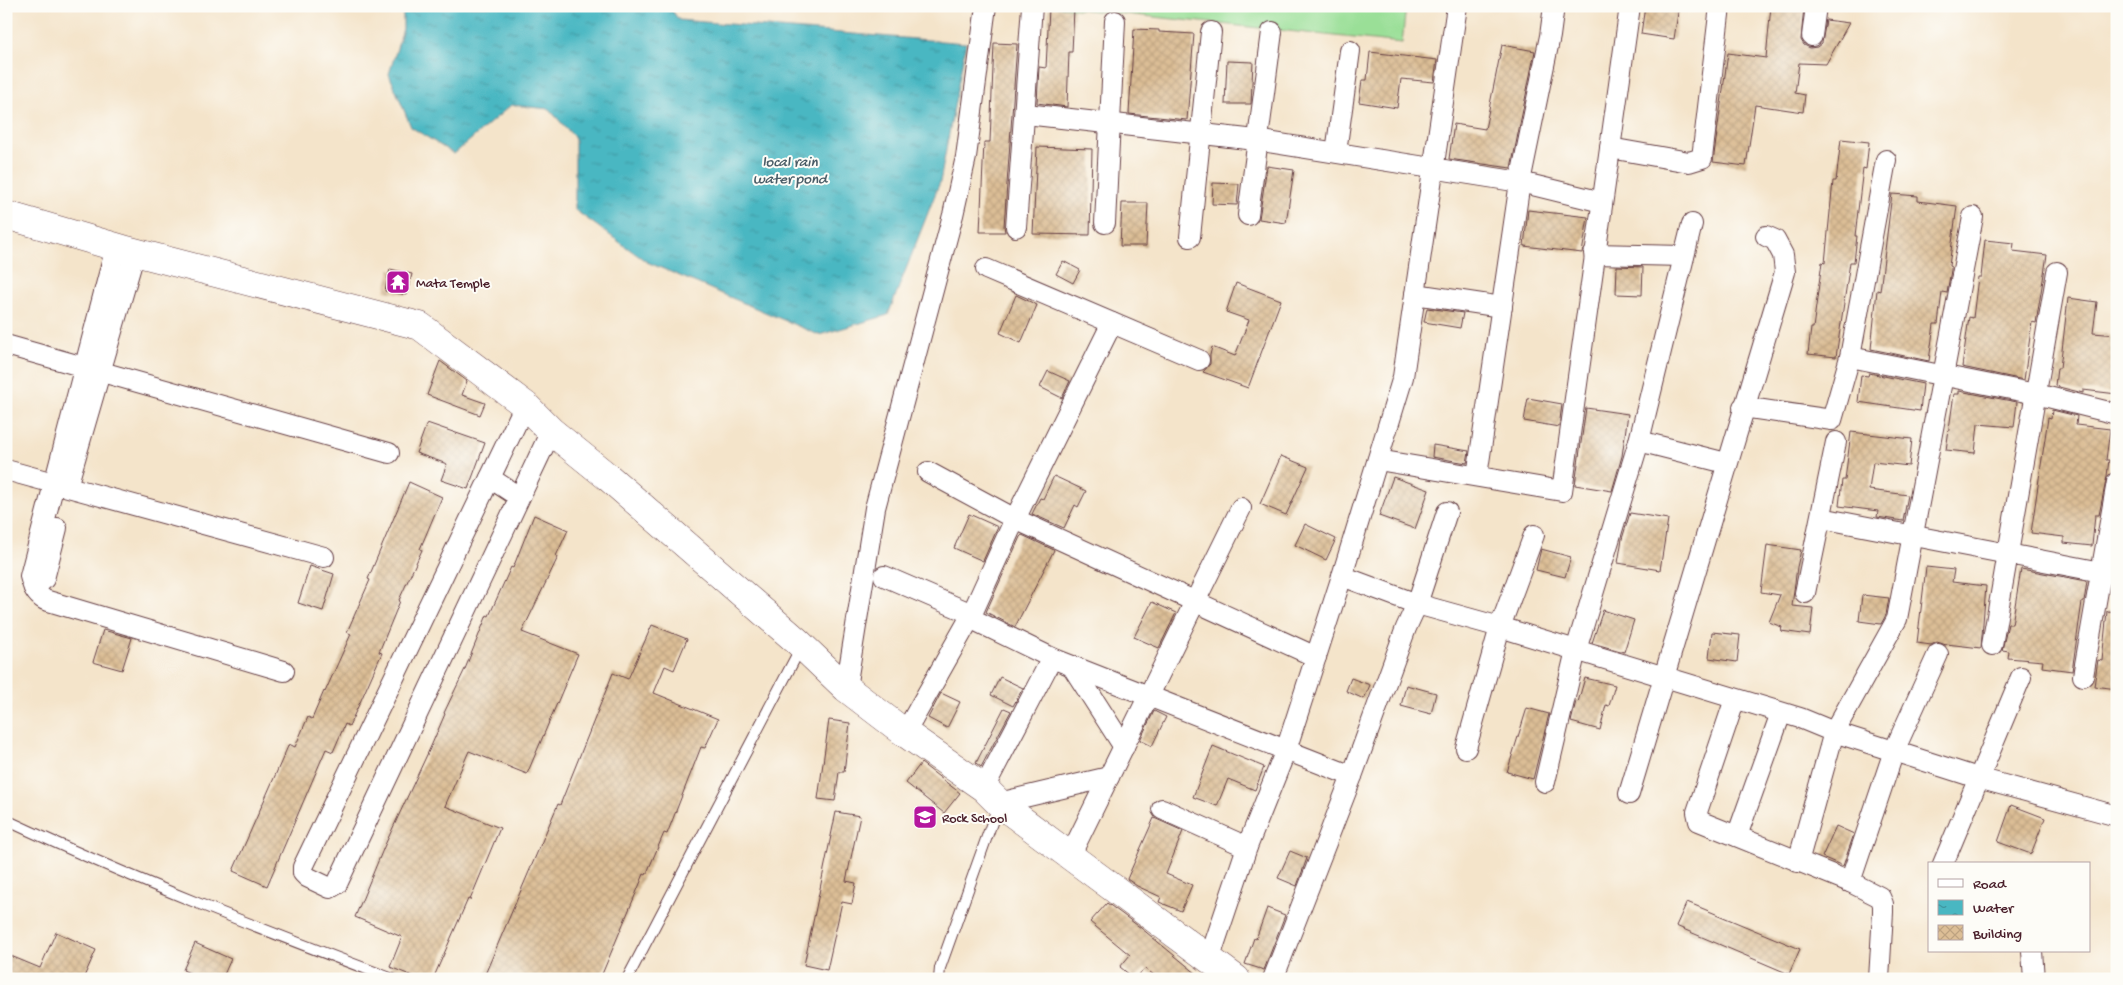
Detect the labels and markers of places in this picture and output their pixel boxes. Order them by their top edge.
temple icon: Mata Temple [385,269,411,295]
place label: Mata Temple [416,276,491,293]
school or university icon: Rock School [912,804,938,830]
place label: Rock School [942,811,1007,828]

